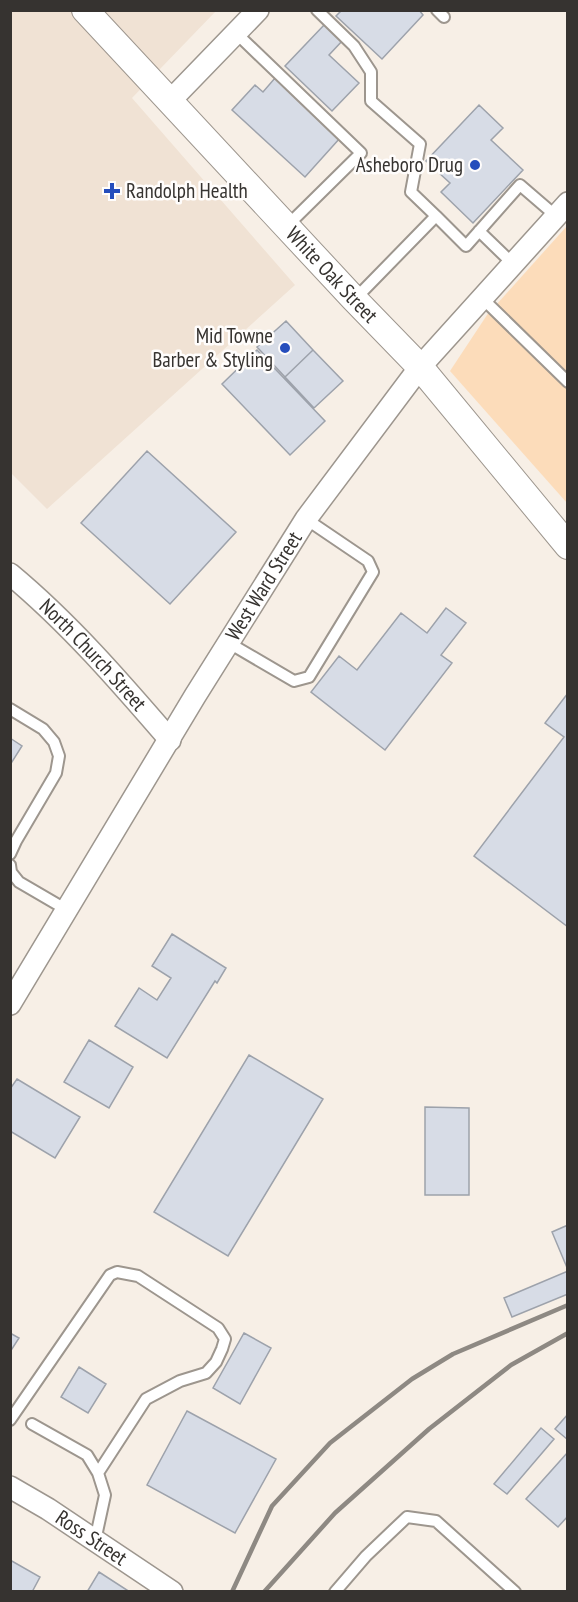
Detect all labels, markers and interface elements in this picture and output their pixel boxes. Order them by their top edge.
place label: Asheboro Drug [356,151,463,178]
marker: Asheboro Drug [468,158,482,172]
place label: Randolph Health [126,177,248,204]
marker: Randolph Health [103,182,121,200]
street label: White Oak Street [280,221,384,329]
place label: Mid Towne Barber & Styling [152,322,273,373]
marker: Mid Towne Barber & Styling [278,341,292,355]
street label: West Ward Street [219,526,308,645]
street label: North Church Street [34,593,153,717]
street label: Ross Street [51,1504,133,1571]

